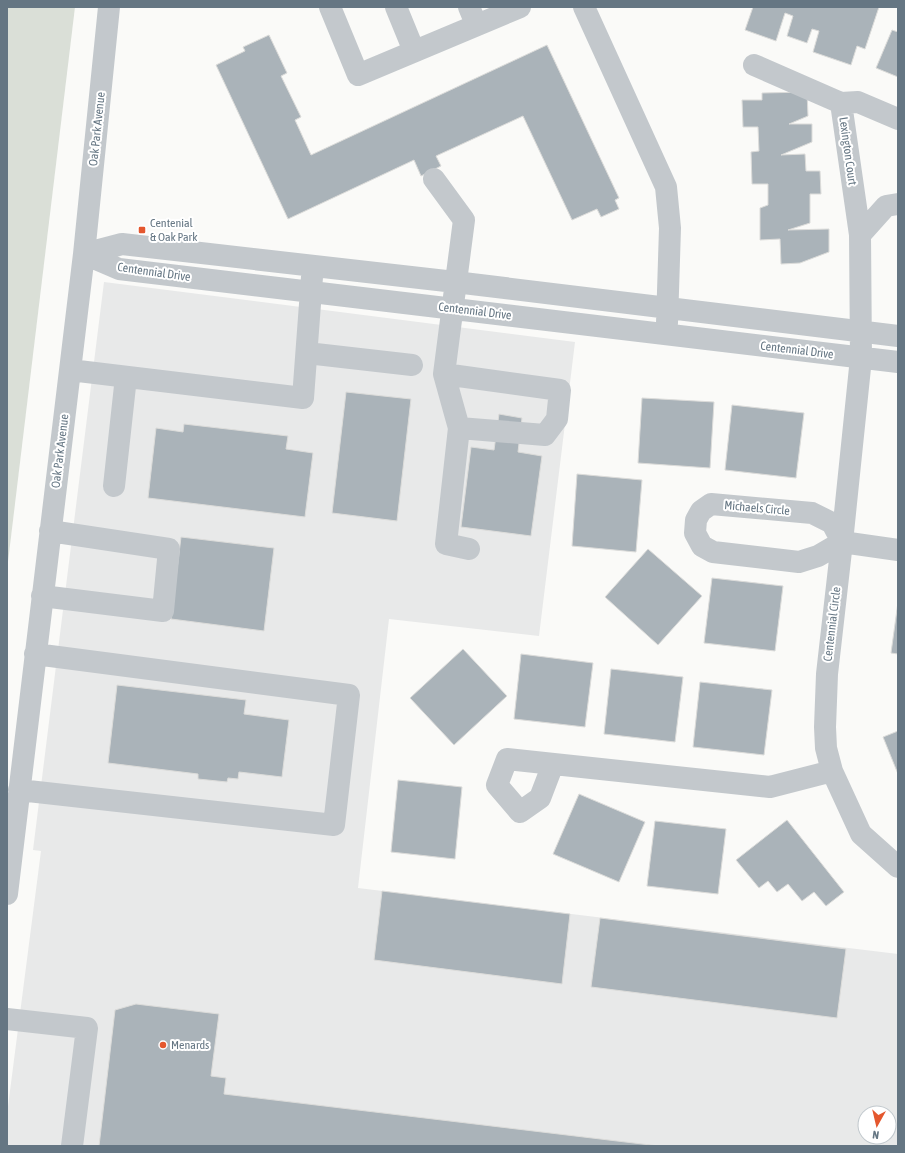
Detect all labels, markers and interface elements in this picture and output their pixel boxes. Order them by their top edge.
street label: Oak Park Avenue [86,91,108,167]
street label: Lexington Court [836,116,860,187]
place label: Centenial & Oak Park [150,216,198,244]
marker: Centenial & Oak Park [137,225,147,235]
street label: Centennial Drive [117,260,191,284]
street label: Centennial Drive [438,300,512,322]
street label: Centennial Drive [760,339,834,361]
street label: Oak Park Avenue [49,413,71,489]
street label: Michaels Circle [724,498,790,518]
street label: Centennial Circle [820,586,844,662]
place label: Menards [171,1038,209,1052]
marker: Menards [158,1040,168,1050]
north arrow [857,1105,897,1145]
text: N [872,1129,880,1141]

